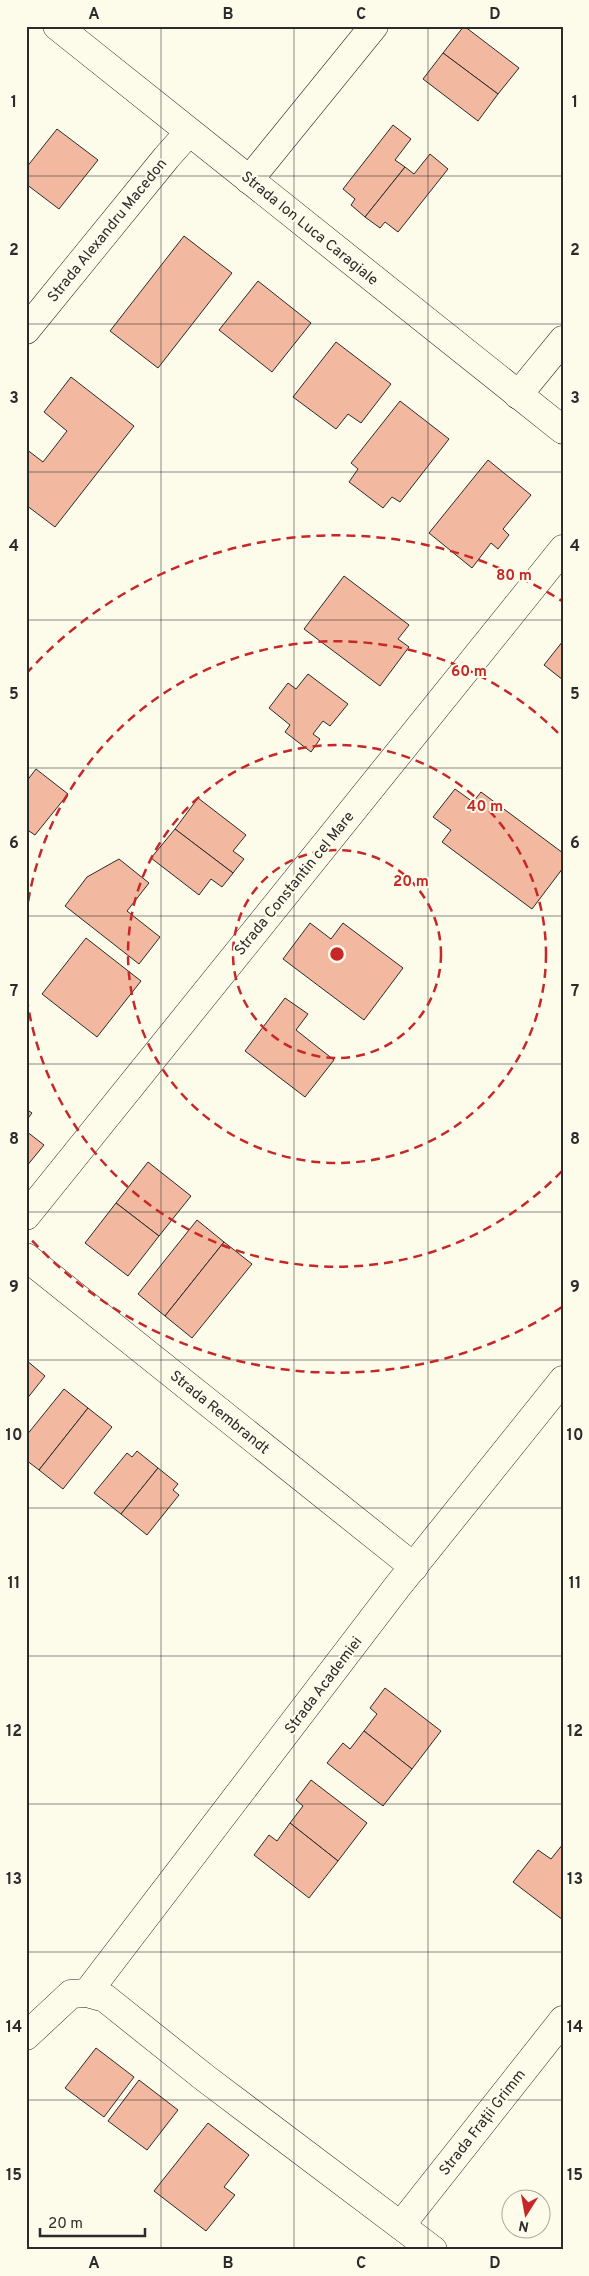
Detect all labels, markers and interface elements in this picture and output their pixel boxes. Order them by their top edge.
text: A [88,5,100,25]
text: B [222,5,234,25]
text: C [356,5,366,25]
text: D [489,5,501,25]
text: 1 [11,93,17,113]
text: 1 [572,93,578,113]
street label: Strada Alexandru Macedon [44,155,172,307]
street label: Strada Ion Luca Caragiale [237,168,381,290]
text: 2 [9,241,19,261]
text: 2 [570,241,580,261]
text: 3 [9,389,19,409]
text: 3 [570,389,580,409]
text: 4 [9,537,19,557]
text: 4 [570,537,580,557]
text: 80 m [496,567,532,586]
text: 60 m [451,663,487,682]
text: 5 [9,685,19,705]
text: 5 [570,685,580,705]
text: 40 m [467,798,503,817]
street label: Strada Constantin cel Mare [231,808,359,960]
text: 6 [9,834,19,854]
text: 6 [570,834,580,854]
text: 20 m [393,873,429,892]
centre of rings [328,945,346,963]
text: 7 [10,982,18,1002]
text: 7 [571,982,579,1002]
text: 8 [9,1130,19,1150]
text: 8 [570,1130,580,1150]
text: 9 [9,1278,19,1298]
text: 9 [570,1278,580,1298]
street label: Strada Rembrandt [165,1367,273,1459]
text: 10 [6,1426,22,1446]
text: 10 [567,1426,583,1446]
text: 11 [8,1574,20,1594]
text: 11 [569,1574,581,1594]
street label: Strada Academiei [281,1633,367,1738]
text: 12 [6,1722,22,1742]
text: 12 [567,1722,583,1742]
text: 13 [6,1870,22,1890]
text: 13 [567,1870,583,1890]
text: 14 [6,2018,22,2038]
text: 14 [567,2018,583,2038]
street label: Strada Frații Grimm [436,2066,531,2180]
text: 15 [6,2166,22,2186]
text: 15 [567,2166,583,2186]
north arrow [502,2188,552,2238]
scale bar [40,2206,145,2238]
text: 20 m [48,2215,83,2234]
text: N [517,2216,530,2235]
text: A [88,2254,100,2274]
text: B [222,2254,234,2274]
text: C [356,2254,366,2274]
text: D [489,2254,501,2274]

